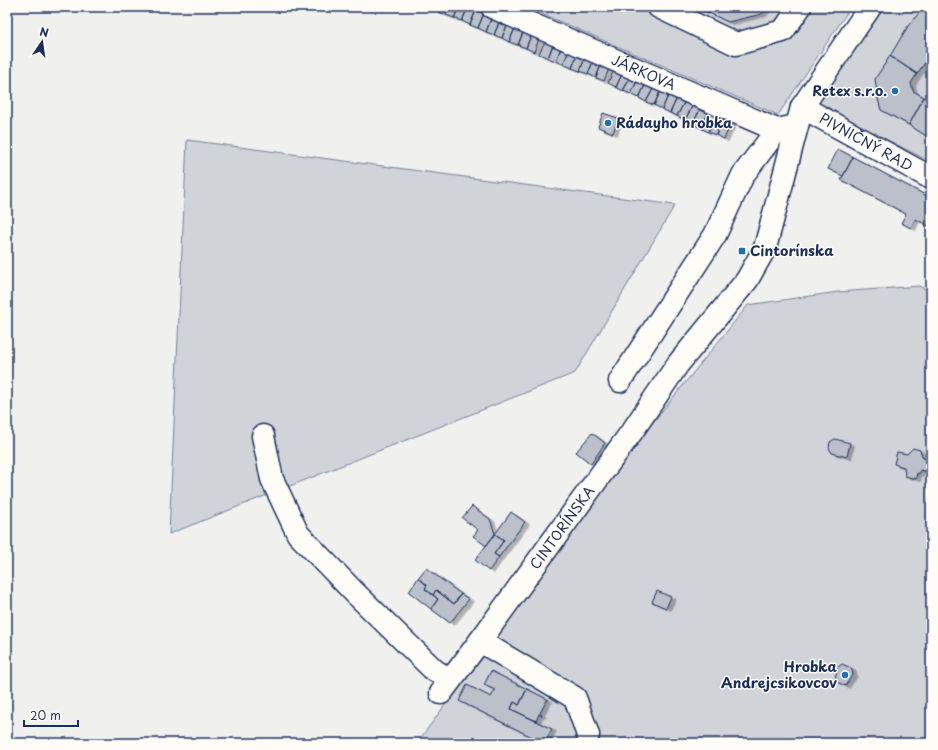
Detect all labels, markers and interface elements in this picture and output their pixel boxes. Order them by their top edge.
north arrow [22,22,62,62]
text: N [38,23,51,41]
street label: JÁRKOVA [608,49,679,95]
place label: Retex s.r.o. [812,80,887,101]
marker: Retex s.r.o. [890,86,900,96]
street label: PIVNIČNÝ RAD [816,108,917,176]
place label: Rádayho hrobka [616,112,733,133]
marker: Rádayho hrobka [603,118,613,128]
place label: Cintorínska [750,240,834,261]
marker: Cintorínska [737,246,747,256]
street label: CINTORÍNSKA [524,481,599,573]
place label: Hrobka Andrejcsikovcov [721,656,838,693]
marker: Hrobka Andrejcsikovcov [840,670,850,680]
scale bar [24,702,78,728]
text: 20 m [30,706,61,724]

